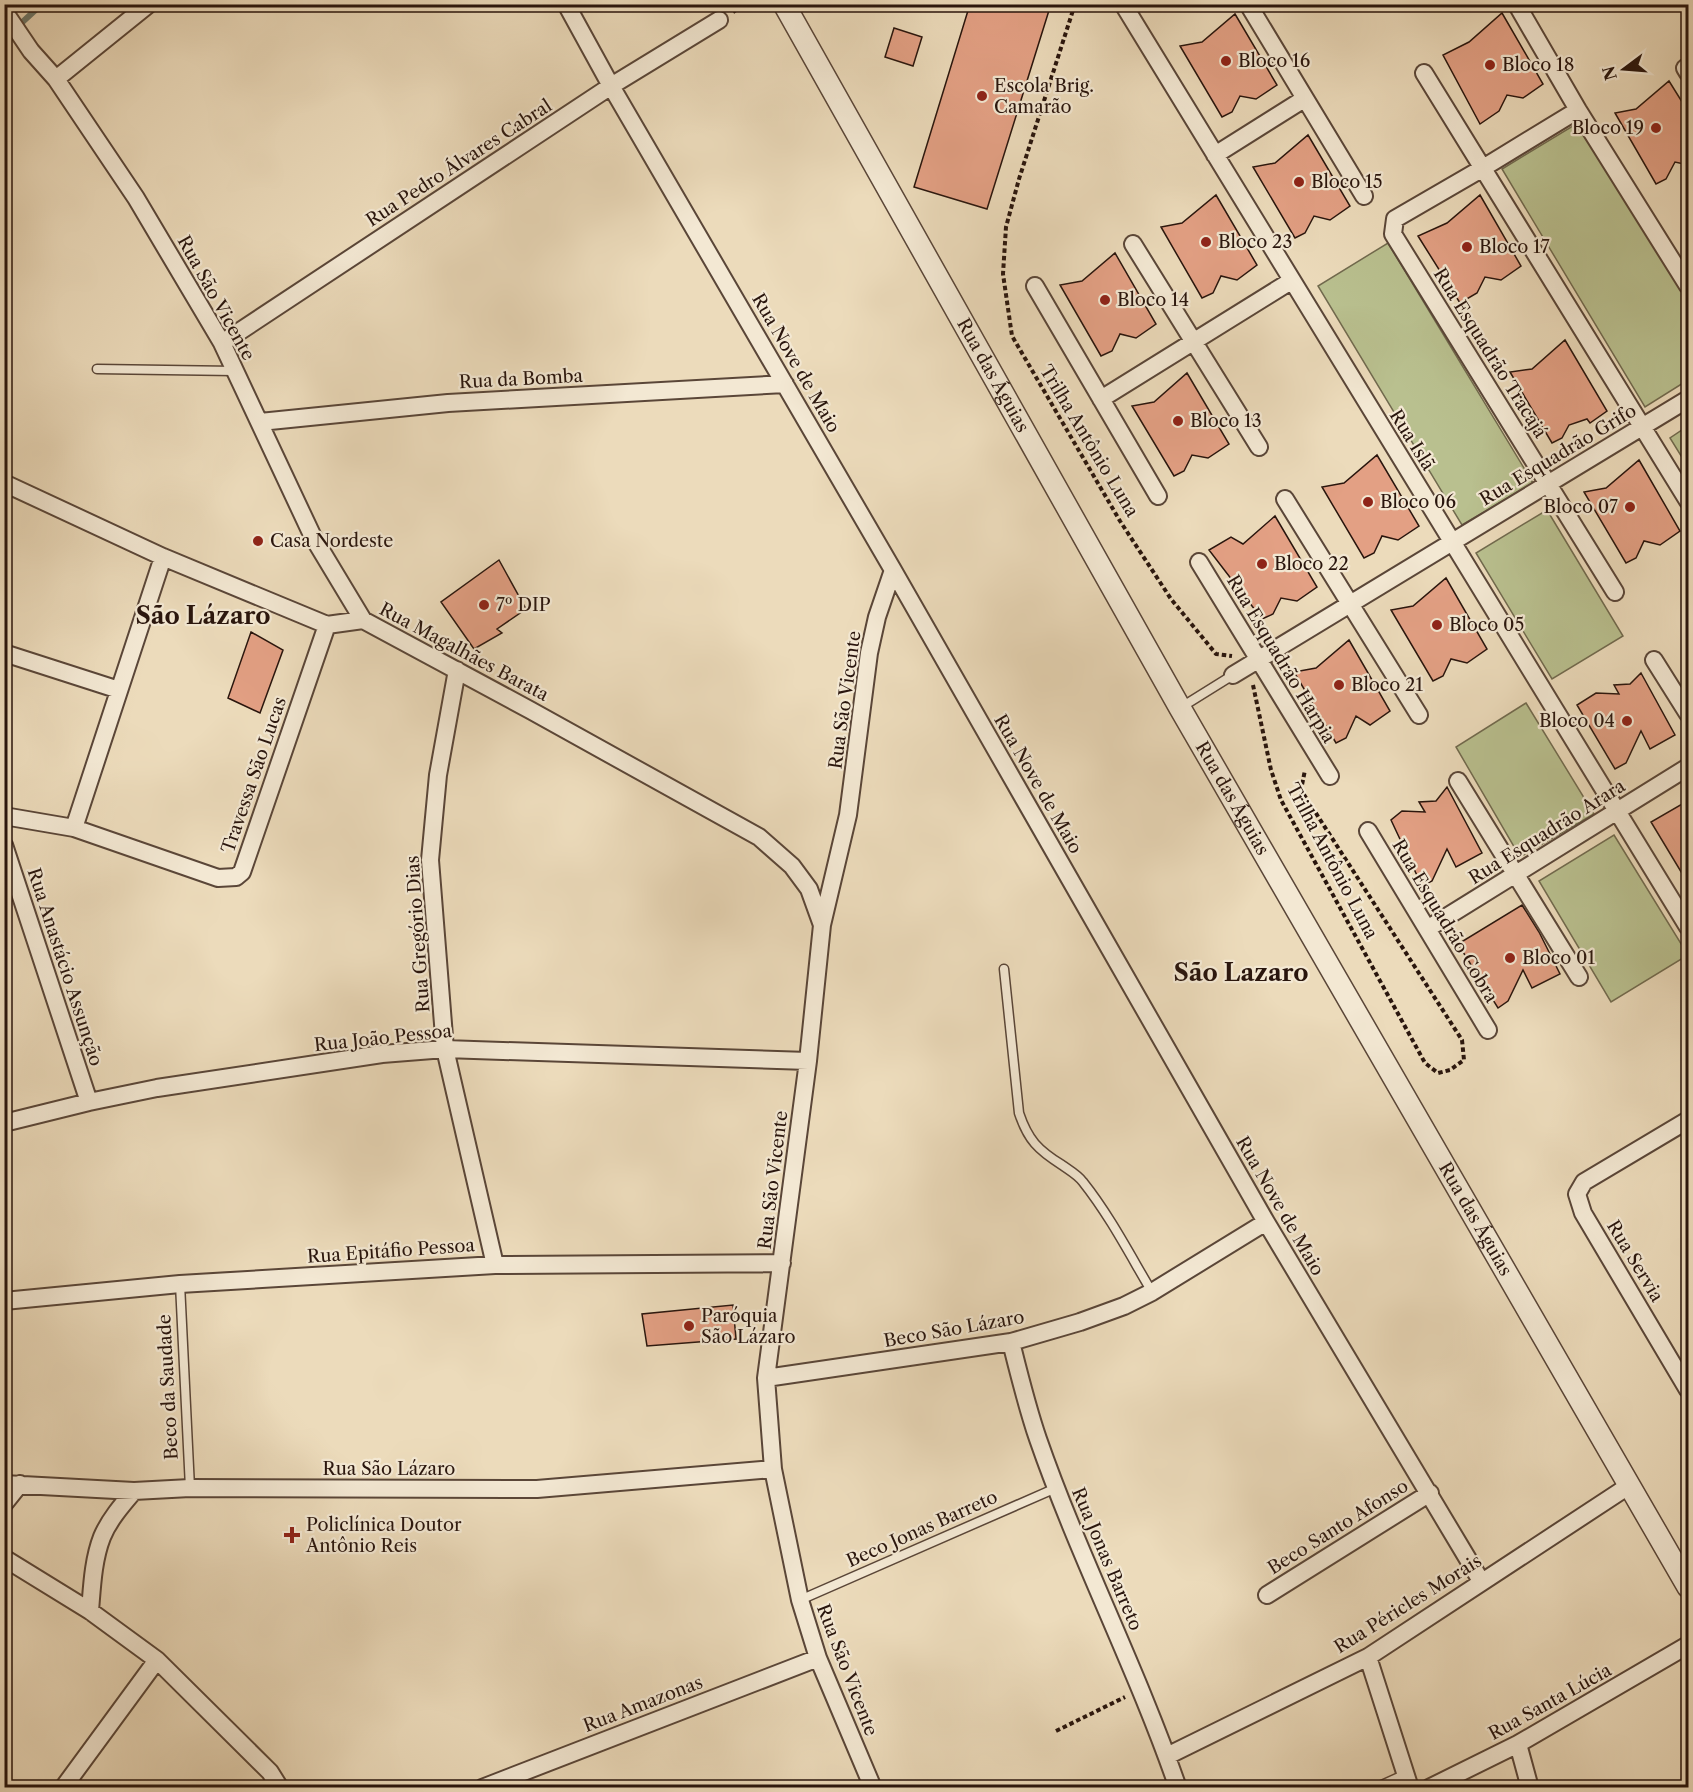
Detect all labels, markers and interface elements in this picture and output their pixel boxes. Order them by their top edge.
north arrow [1594,39,1654,99]
place label: Bloco 16 [1238,50,1310,72]
marker: Bloco 16 [1219,54,1233,68]
place label: Bloco 18 [1502,54,1574,76]
marker: Bloco 18 [1483,58,1497,72]
text: N [1598,64,1621,83]
place label: Escola Brig. Camarão [994,75,1094,118]
marker: Escola Brig. Camarão [975,89,989,103]
street label: Rua Pedro Álvares Cabral [361,94,556,231]
place label: Bloco 19 [1572,117,1644,139]
marker: Bloco 19 [1649,121,1663,135]
place label: Bloco 15 [1311,171,1382,193]
marker: Bloco 15 [1292,175,1306,189]
place label: Bloco 23 [1218,231,1292,253]
street label: Rua São Vicente [173,232,259,364]
marker: Bloco 23 [1199,235,1213,249]
place label: Bloco 17 [1479,236,1550,258]
marker: Bloco 17 [1460,240,1474,254]
street label: Rua Esquadrão Tracajá [1429,264,1552,442]
street label: Rua Nove de Maio [747,289,845,437]
place label: Bloco 14 [1117,289,1189,311]
marker: Bloco 14 [1098,293,1112,307]
street label: Rua das Águias [952,314,1034,436]
street label: Trilha Antônio Luna [1035,361,1143,522]
street label: Rua da Bomba [458,365,584,393]
street label: Rua Esquadrão Grifo [1476,400,1640,510]
street label: Rua Islã [1385,405,1440,475]
place label: Bloco 13 [1190,410,1262,432]
marker: Bloco 13 [1171,414,1185,428]
place label: Bloco 06 [1380,491,1456,513]
marker: Bloco 06 [1361,495,1375,509]
place label: Bloco 07 [1544,496,1618,518]
marker: Bloco 07 [1623,500,1637,514]
place label: Casa Nordeste [270,530,393,552]
marker: Casa Nordeste [251,534,265,548]
place label: Bloco 22 [1274,553,1349,575]
marker: Bloco 22 [1255,557,1269,571]
street label: Rua Esquadrão Harpia [1222,571,1340,747]
place label: 7º DIP [496,594,551,616]
street label: Rua Magalhães Barata [376,598,553,706]
marker: 7º DIP [477,598,491,612]
district label: São Lázaro [135,601,271,630]
place label: Bloco 05 [1449,614,1524,636]
marker: Bloco 05 [1430,618,1444,632]
street label: Rua São Vicente [824,629,866,771]
place label: Bloco 21 [1351,674,1423,696]
marker: Bloco 21 [1332,678,1346,692]
street label: Travessa São Lucas [217,694,291,856]
street label: Rua Nove de Maio [989,710,1087,858]
place label: Bloco 04 [1539,710,1615,732]
marker: Bloco 04 [1620,714,1634,728]
street label: Rua das Águias [1191,738,1274,859]
street label: Rua Esquadrão Arara [1465,775,1630,889]
street label: Trilha Antônio Luna [1282,779,1383,943]
street label: Rua Esquadrão Cobra [1388,835,1503,1007]
street label: Rua Gregório Dias [402,855,434,1013]
street label: Rua Anastácio Assunção [23,865,107,1069]
place label: Bloco 01 [1522,947,1596,969]
marker: Bloco 01 [1503,951,1517,965]
district label: São Lazaro [1173,958,1309,987]
street label: Rua João Pessoa [313,1020,454,1056]
street label: Rua São Vicente [754,1109,792,1251]
street label: Rua Nove de Maio [1231,1132,1329,1280]
street label: Rua das Águias [1434,1158,1517,1280]
street label: Rua Servia [1602,1216,1668,1306]
street label: Rua Epitáfio Pessoa [306,1234,476,1268]
place label: Paróquia São Lázaro [701,1305,795,1348]
street label: Beco São Lázaro [882,1306,1026,1352]
street label: Beco da Saudade [153,1314,183,1460]
marker: Paróquia São Lázaro [682,1319,696,1333]
street label: Rua São Lázaro [323,1458,455,1480]
street label: Beco Santo Afonso [1264,1475,1412,1579]
street label: Rua Jonas Barreto [1067,1484,1147,1634]
street label: Beco Jonas Barreto [843,1486,1001,1572]
place label: Policlínica Doutor Antônio Reis [305,1514,462,1557]
marker: Policlínica Doutor Antônio Reis [283,1526,301,1544]
street label: Rua Péricles Morais [1330,1550,1486,1658]
street label: Rua São Vicente [812,1601,882,1739]
street label: Rua Santa Lúcia [1485,1659,1616,1745]
street label: Rua Amazonas [580,1671,706,1737]

